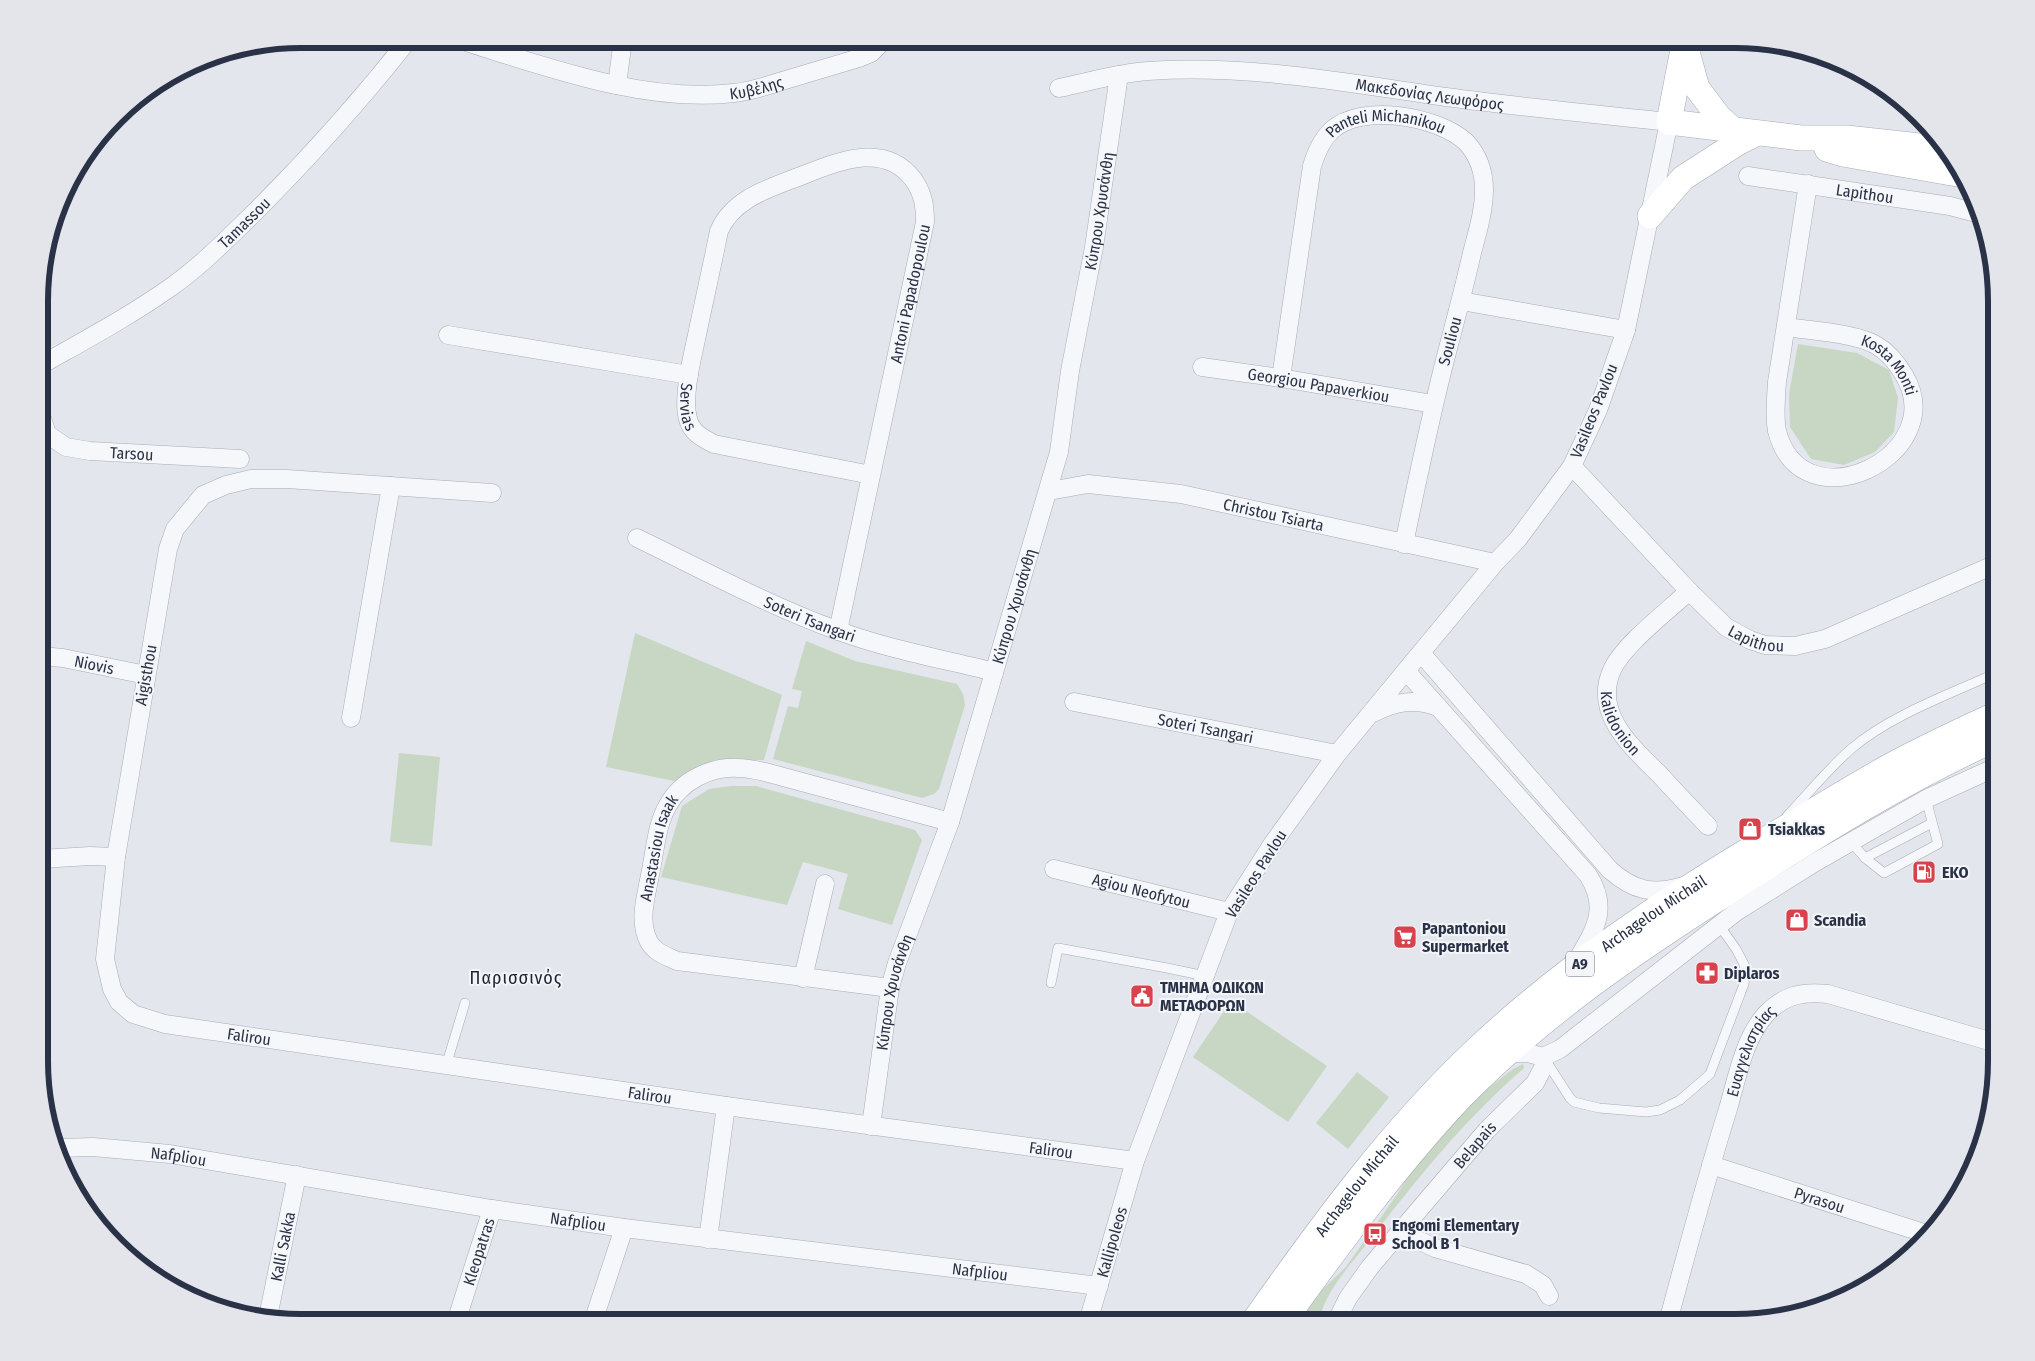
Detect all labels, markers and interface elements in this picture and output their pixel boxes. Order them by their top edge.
street label: Κυβέλης [728,72,786,103]
street label: Μακεδονίας Λεωφόρος [1354,74,1505,114]
street label: Panteli Michanikou [1321,105,1449,141]
street label: Κύπρου Χρυσάνθη [1080,151,1117,272]
street label: Lapithou [1835,180,1895,207]
street label: Tamassou [214,193,274,252]
street label: Antoni Papadopoulou [886,222,934,365]
street label: Souliou [1434,315,1466,367]
street label: Kosta Monti [1859,330,1921,397]
street label: Vasileos Pavlou [1566,361,1622,461]
street label: Georgiou Papaverkiou [1247,364,1391,406]
street label: Servias [677,382,701,434]
street label: Tarsou [109,443,154,464]
street label: Christou Tsiarta [1222,494,1326,535]
street label: Κύπρου Χρυσάνθη [988,546,1040,666]
street label: Soteri Tsangari [761,592,858,646]
street label: Lapithou [1725,621,1784,655]
street label: Aigisthou [131,643,161,707]
street label: Niovis [73,651,116,678]
street label: Kalidonion [1597,691,1645,759]
street label: Soteri Tsangari [1156,709,1255,747]
street label: Anastasiou Isaak [636,790,682,903]
shop icon: Tsiakkas [1737,816,1763,842]
place label: Tsiakkas [1768,820,1825,839]
street label: Vasileos Pavlou [1221,826,1291,922]
fuel station icon: EKO [1911,859,1937,885]
place label: EKO [1942,863,1969,882]
street label: Agiou Neofytou [1090,869,1192,912]
street label: Archagelou Michail [1597,871,1710,956]
shop icon: Scandia [1784,907,1810,933]
place label: Scandia [1814,911,1866,930]
place label: Papantoniou Supermarket [1422,919,1509,956]
supermarket icon: Papantoniou Supermarket [1392,924,1418,950]
street label: Κύπρου Χρυσάνθη [872,931,917,1052]
road number: A9 [1566,952,1594,976]
pharmacy icon: Diplaros [1694,960,1720,986]
place label: Diplaros [1724,964,1780,983]
district label: Παρισσινός [470,967,562,989]
place label: ΤΜΗΜΑ ΟΔΙΚΩΝ ΜΕΤΑΦΟΡΩΝ [1160,978,1264,1015]
public building icon: ΤΜΗΜΑ ΟΔΙΚΩΝ ΜΕΤΑΦΟΡΩΝ [1129,983,1155,1009]
street label: Ευαγγελιστρίας [1722,1001,1779,1099]
street label: Falirou [226,1024,272,1049]
street label: Falirou [627,1082,673,1107]
street label: Belapais [1449,1117,1500,1172]
street label: Archagelou Michail [1311,1131,1402,1240]
street label: Falirou [1028,1137,1074,1162]
street label: Nafpliou [150,1143,208,1170]
street label: Pyrasou [1792,1183,1847,1217]
street label: Kallipoleos [1093,1204,1131,1280]
street label: Nafpliou [549,1208,607,1235]
street label: Kalli Sakka [266,1210,299,1283]
street label: Kleopatras [459,1215,498,1288]
place label: Engomi Elementary School B 1 [1392,1216,1519,1253]
bus stop icon: Engomi Elementary School B 1 [1362,1221,1388,1247]
street label: Nafpliou [951,1259,1009,1284]

